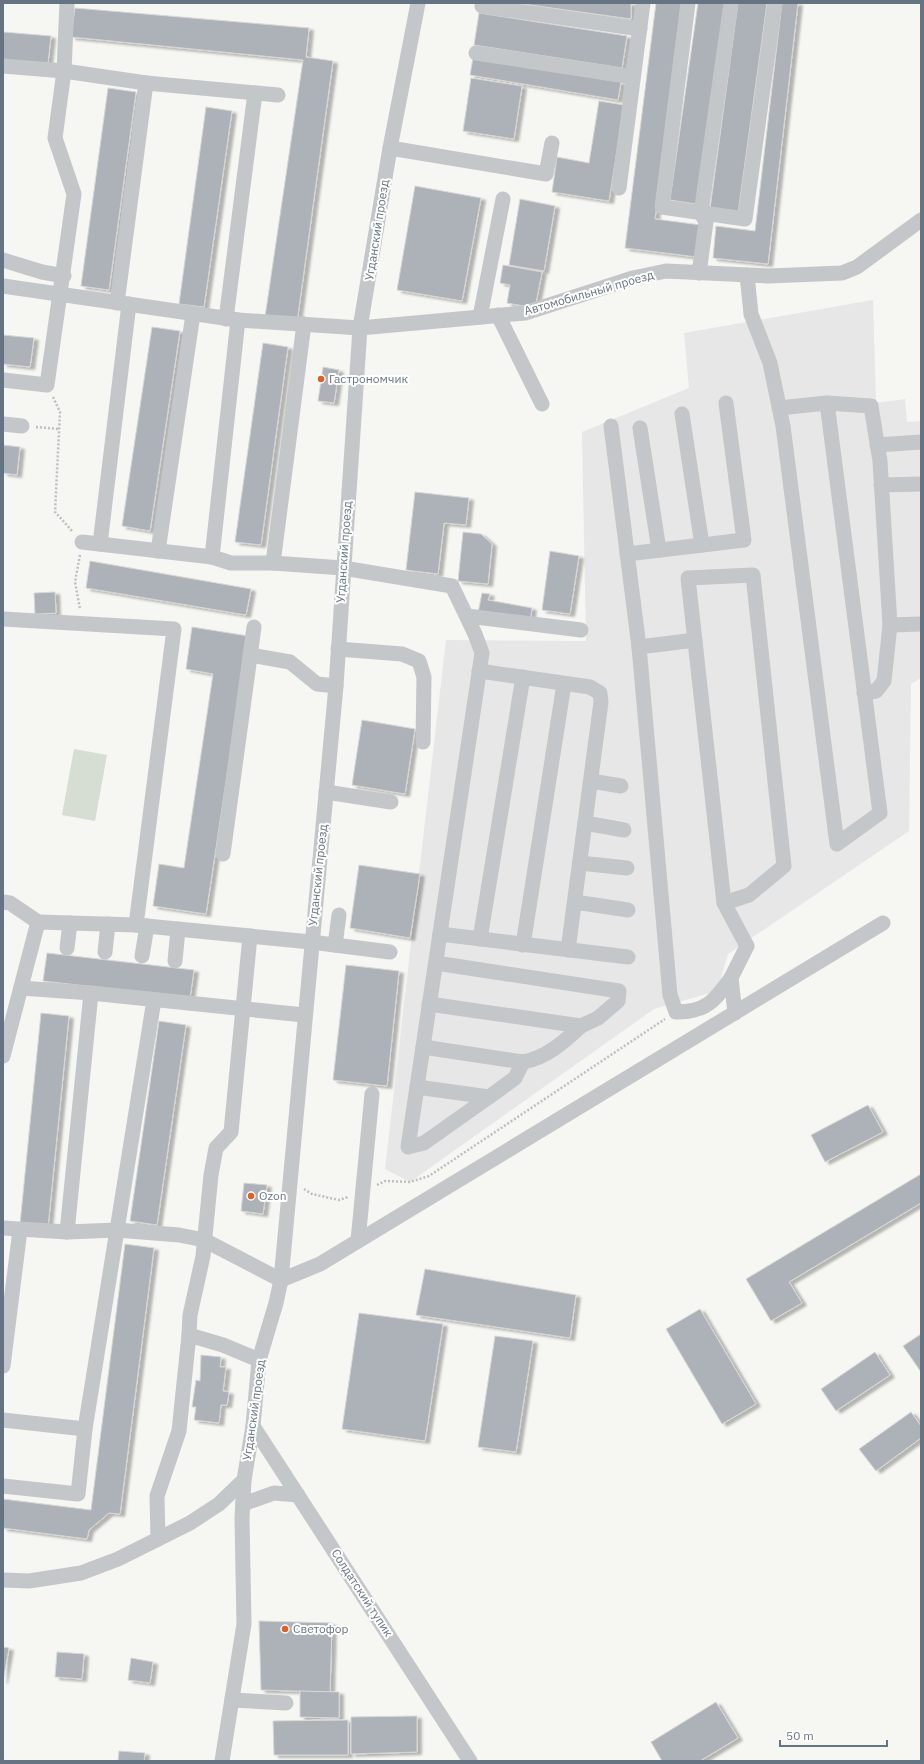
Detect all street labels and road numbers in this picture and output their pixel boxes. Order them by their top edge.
street label: Угданский проезд [361,178,392,281]
street label: Автомобильный проезд [522,267,656,318]
street label: Угданский проезд [332,501,355,603]
street label: Угданский проезд [305,823,330,926]
street label: Угданский проезд [239,1358,268,1462]
street label: Солдатский тупик [328,1546,397,1640]

